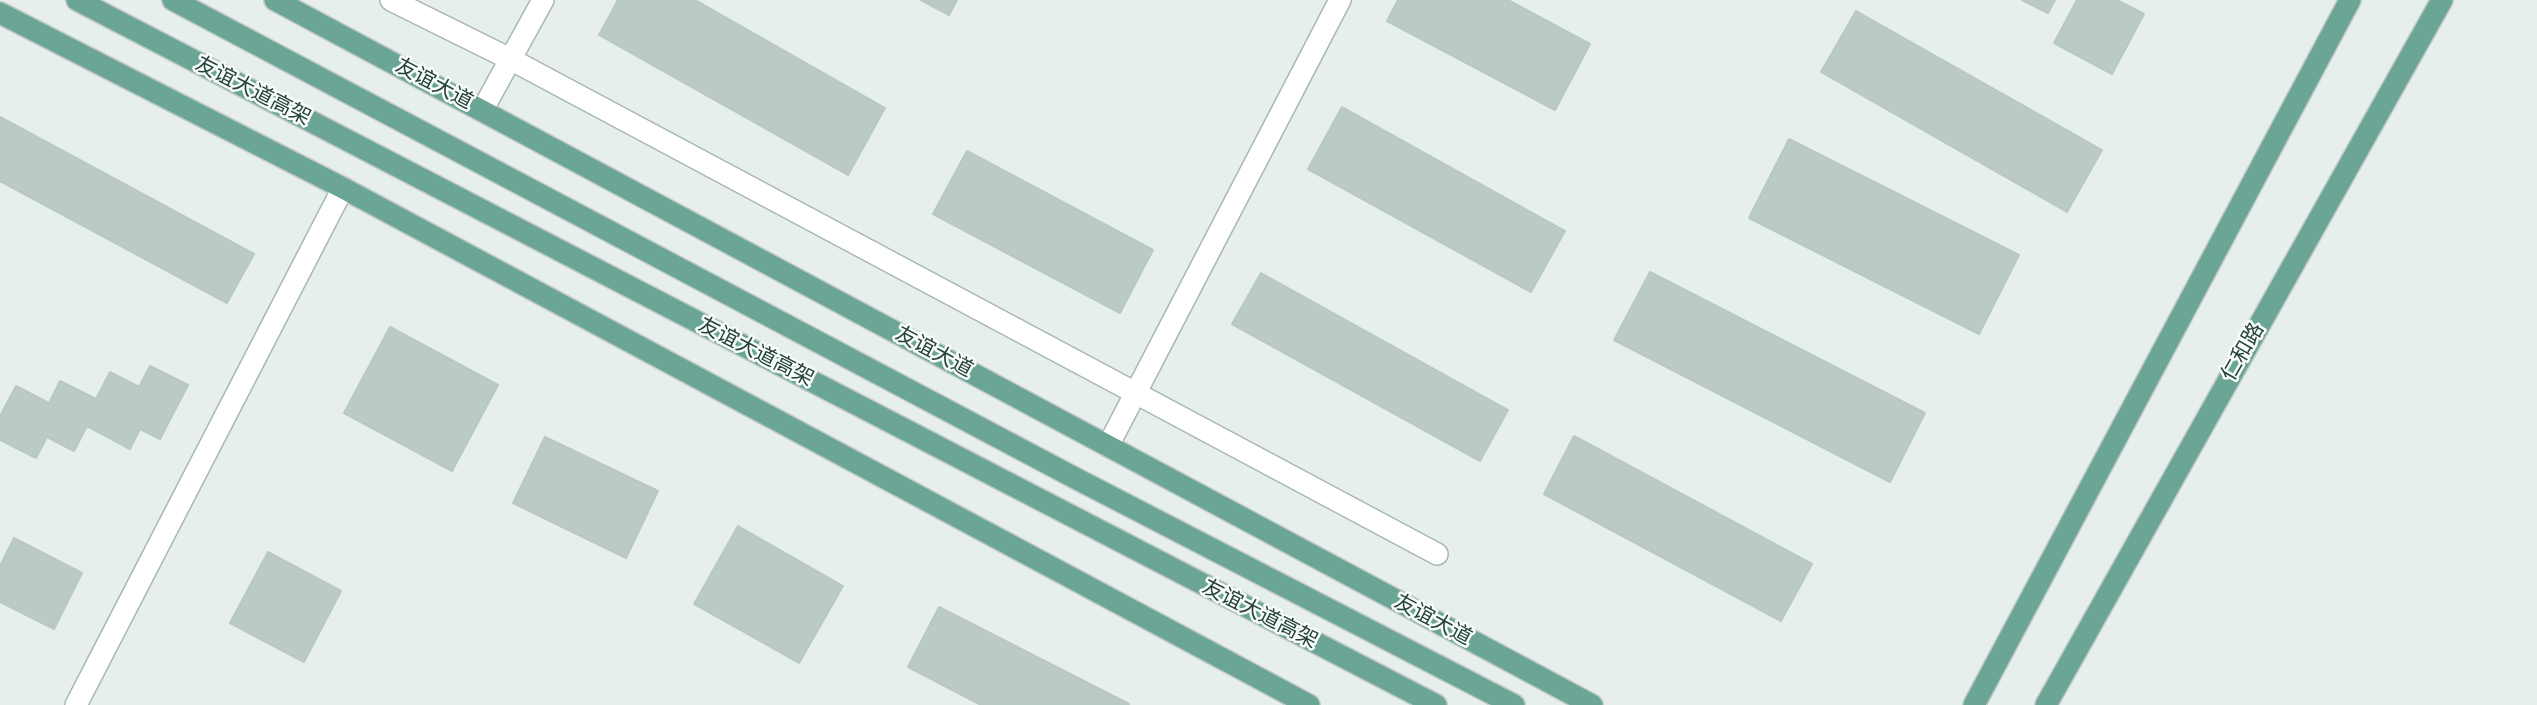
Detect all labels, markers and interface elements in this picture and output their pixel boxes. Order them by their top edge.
street label: 友谊大道高架 [191,51,315,131]
street label: 友谊大道 [391,53,477,115]
street label: 友谊大道高架 [694,312,818,392]
street label: 仁和路 [2216,318,2270,386]
street label: 友谊大道 [891,321,977,383]
street label: 友谊大道高架 [1198,574,1322,654]
street label: 友谊大道 [1390,589,1476,651]

